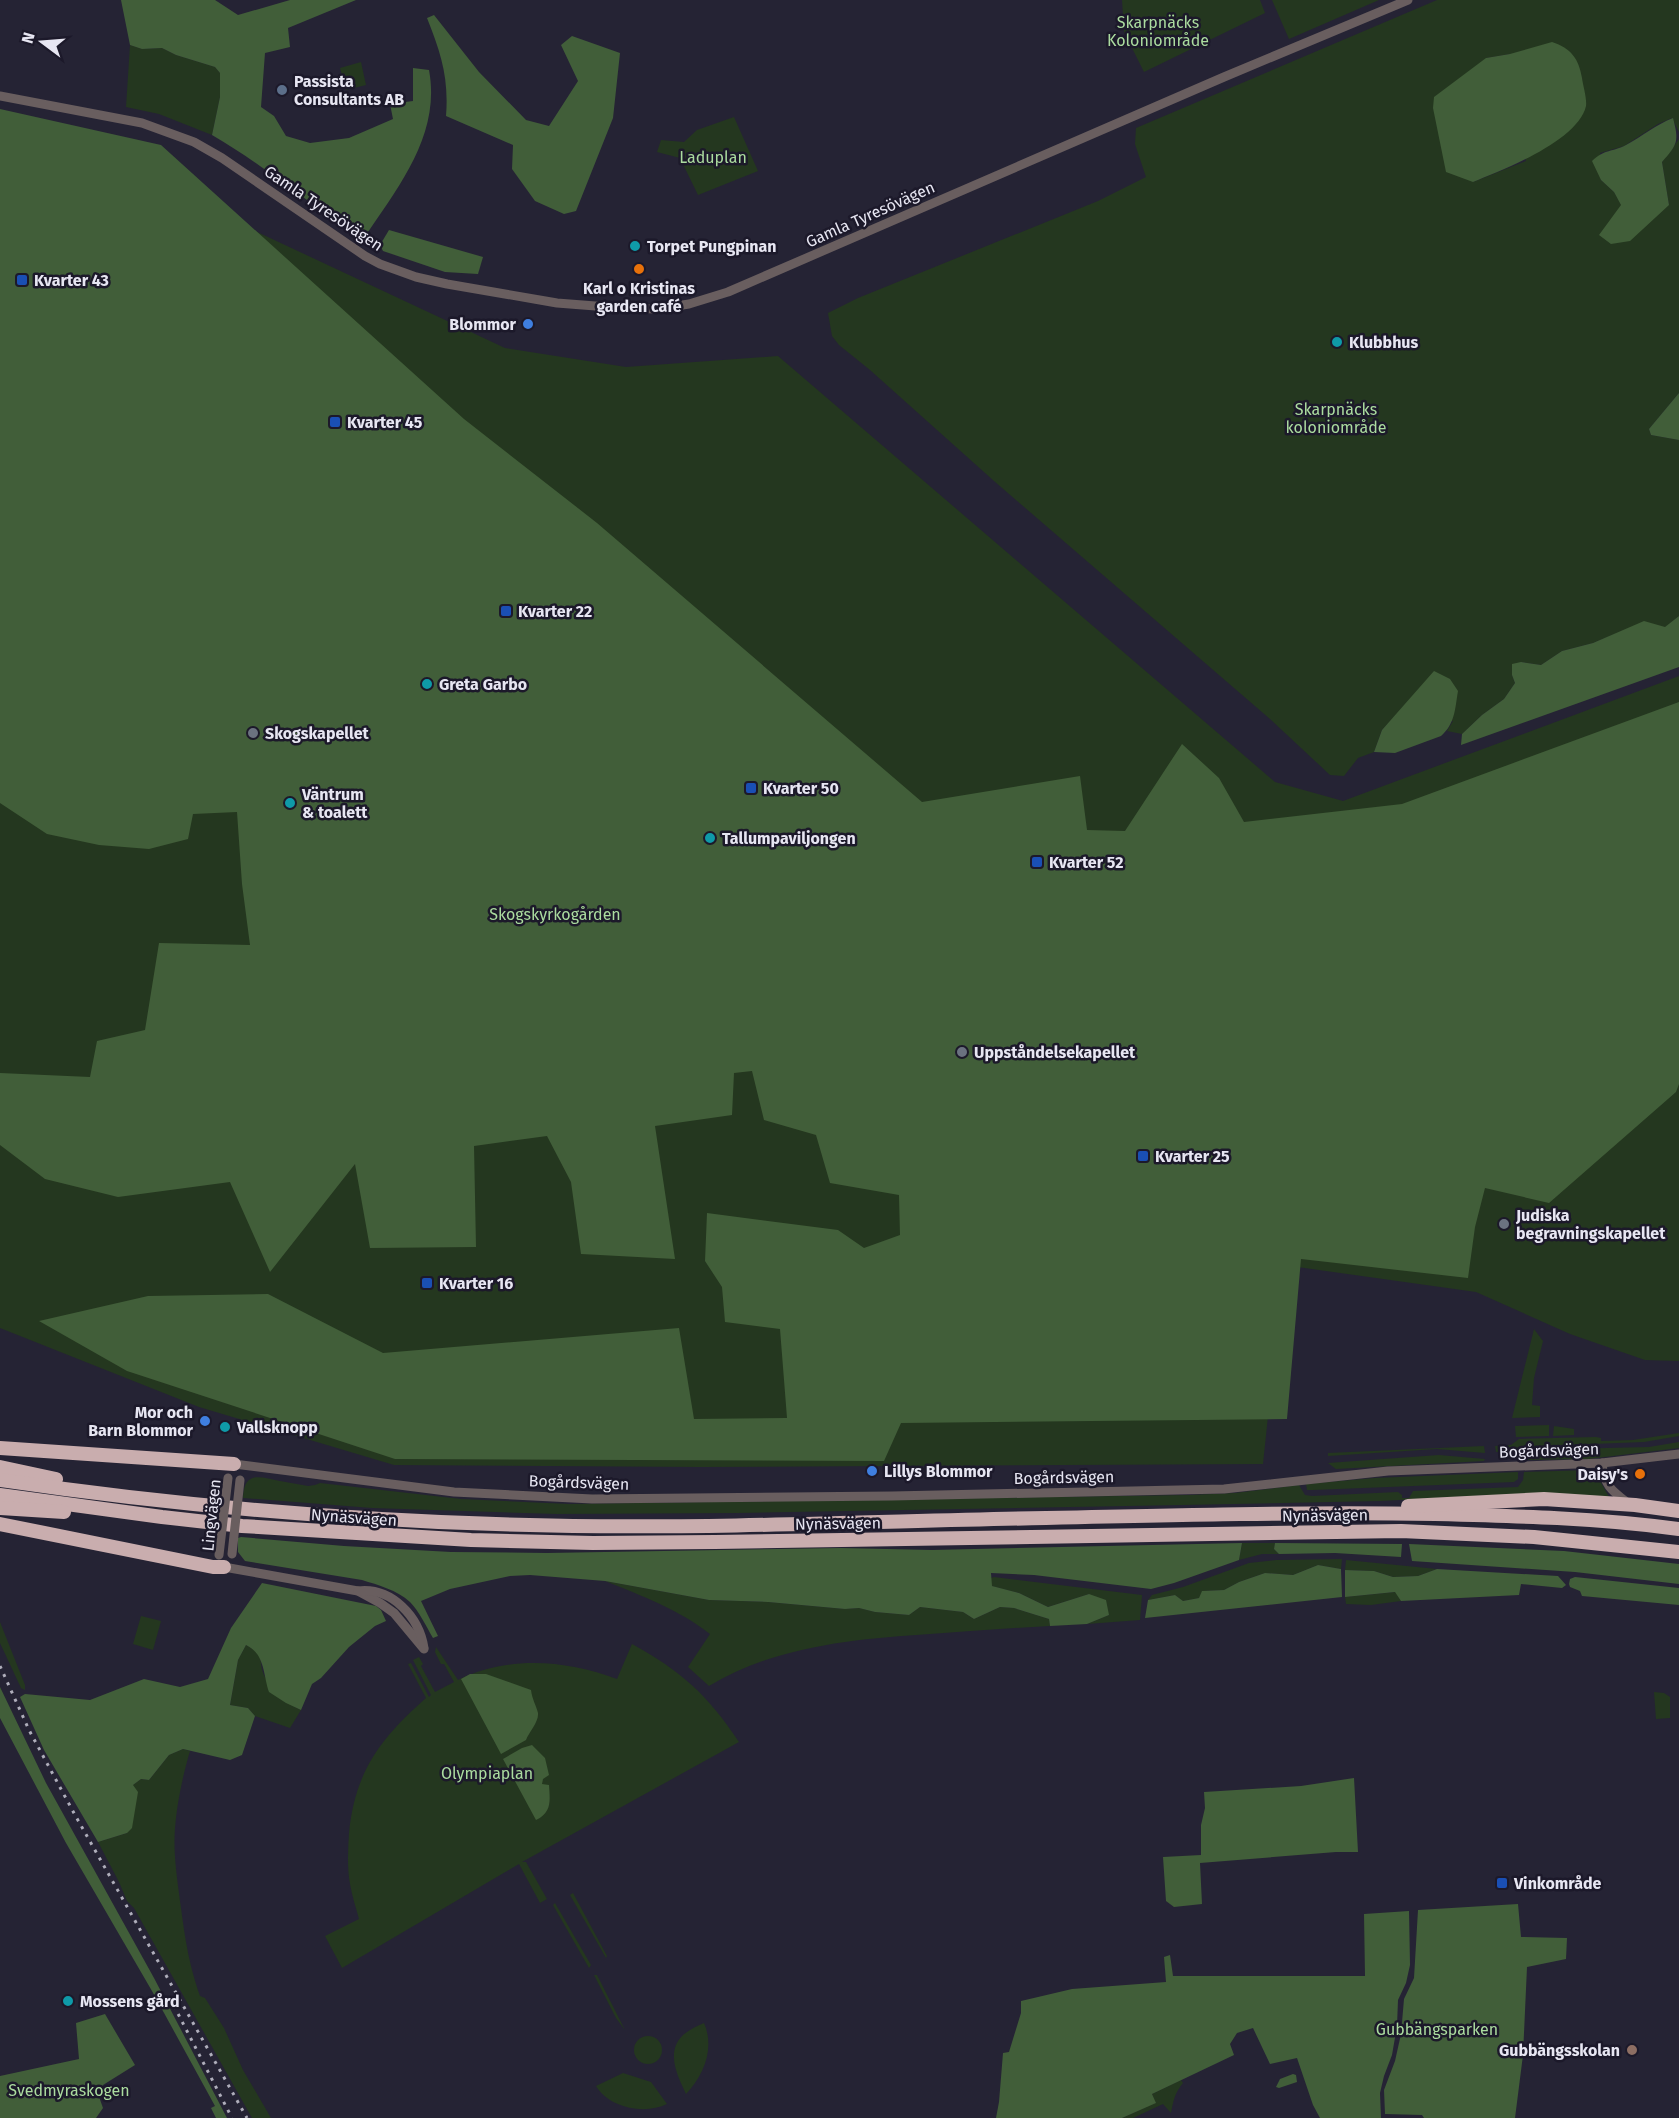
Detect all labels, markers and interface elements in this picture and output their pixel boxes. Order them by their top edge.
north arrow [12,12,72,72]
park label: Skarpnäcks Koloniområde [1107,13,1209,50]
text: N [17,30,39,46]
place label: Passista Consultants AB [294,72,404,109]
marker: Passista Consultants AB [275,83,289,97]
park label: Laduplan [679,148,747,167]
street label: Gamla Tyresövägen [261,162,387,255]
street label: Gamla Tyresövägen [803,177,938,251]
place label: Torpet Pungpinan [647,237,777,256]
marker: Torpet Pungpinan [628,239,642,253]
marker: Karl o Kristinas garden café [632,262,646,276]
place label: Kvarter 43 [34,271,109,290]
marker: Kvarter 43 [15,273,29,287]
place label: Karl o Kristinas garden café [583,279,695,316]
place label: Blommor [449,315,517,334]
marker: Blommor [521,317,535,331]
place label: Klubbhus [1349,333,1419,352]
marker: Klubbhus [1330,335,1344,349]
park label: Skarpnäcks koloniområde [1286,400,1386,437]
place label: Kvarter 45 [347,413,423,432]
marker: Kvarter 45 [328,415,342,429]
place label: Kvarter 22 [518,602,592,621]
marker: Kvarter 22 [499,604,513,618]
place label: Greta Garbo [439,675,527,694]
marker: Greta Garbo [420,677,434,691]
place label: Skogskapellet [265,724,370,743]
marker: Skogskapellet [246,726,260,740]
place label: Kvarter 50 [763,779,839,798]
marker: Kvarter 50 [744,781,758,795]
place label: Väntrum & toalett [301,785,368,822]
marker: Väntrum & toalett [283,796,297,810]
place label: Tallumpaviljongen [722,829,856,848]
marker: Tallumpaviljongen [703,831,717,845]
place label: Kvarter 52 [1049,853,1123,872]
marker: Kvarter 52 [1030,855,1044,869]
park label: Skogskyrkogården [489,905,621,924]
place label: Uppståndelsekapellet [974,1043,1136,1062]
marker: Uppståndelsekapellet [955,1045,969,1059]
place label: Kvarter 25 [1155,1147,1230,1166]
marker: Kvarter 25 [1136,1149,1150,1163]
place label: Judiska begravningskapellet [1515,1206,1666,1243]
marker: Judiska begravningskapellet [1497,1217,1511,1231]
place label: Kvarter 16 [439,1274,513,1293]
marker: Kvarter 16 [420,1276,434,1290]
place label: Mor och Barn Blommor [88,1403,194,1440]
marker: Mor och Barn Blommor [198,1414,212,1428]
place label: Vallsknopp [236,1418,318,1437]
marker: Vallsknopp [218,1420,232,1434]
street label: Bogårdsvägen [1498,1439,1600,1462]
place label: Lillys Blommor [884,1462,993,1481]
marker: Lillys Blommor [865,1464,879,1478]
place label: Daisy's [1577,1465,1628,1484]
street label: Bogårdsvägen [1014,1467,1114,1488]
marker: Daisy's [1633,1467,1647,1481]
street label: Bogårdsvägen [528,1471,630,1494]
street label: Lingvägen [198,1478,225,1552]
street label: Nynäsvägen [310,1505,398,1530]
street label: Nynäsvägen [1282,1505,1368,1526]
street label: Nynäsvägen [795,1513,881,1534]
park label: Olympiaplan [441,1764,533,1783]
place label: Vinkområde [1513,1874,1602,1893]
marker: Vinkområde [1495,1876,1509,1890]
place label: Mossens gård [80,1992,180,2011]
marker: Mossens gård [61,1994,75,2008]
park label: Gubbängsparken [1376,2020,1498,2039]
place label: Gubbängsskolan [1499,2041,1620,2060]
marker: Gubbängsskolan [1625,2043,1639,2057]
park label: Svedmyraskogen [8,2081,130,2100]

